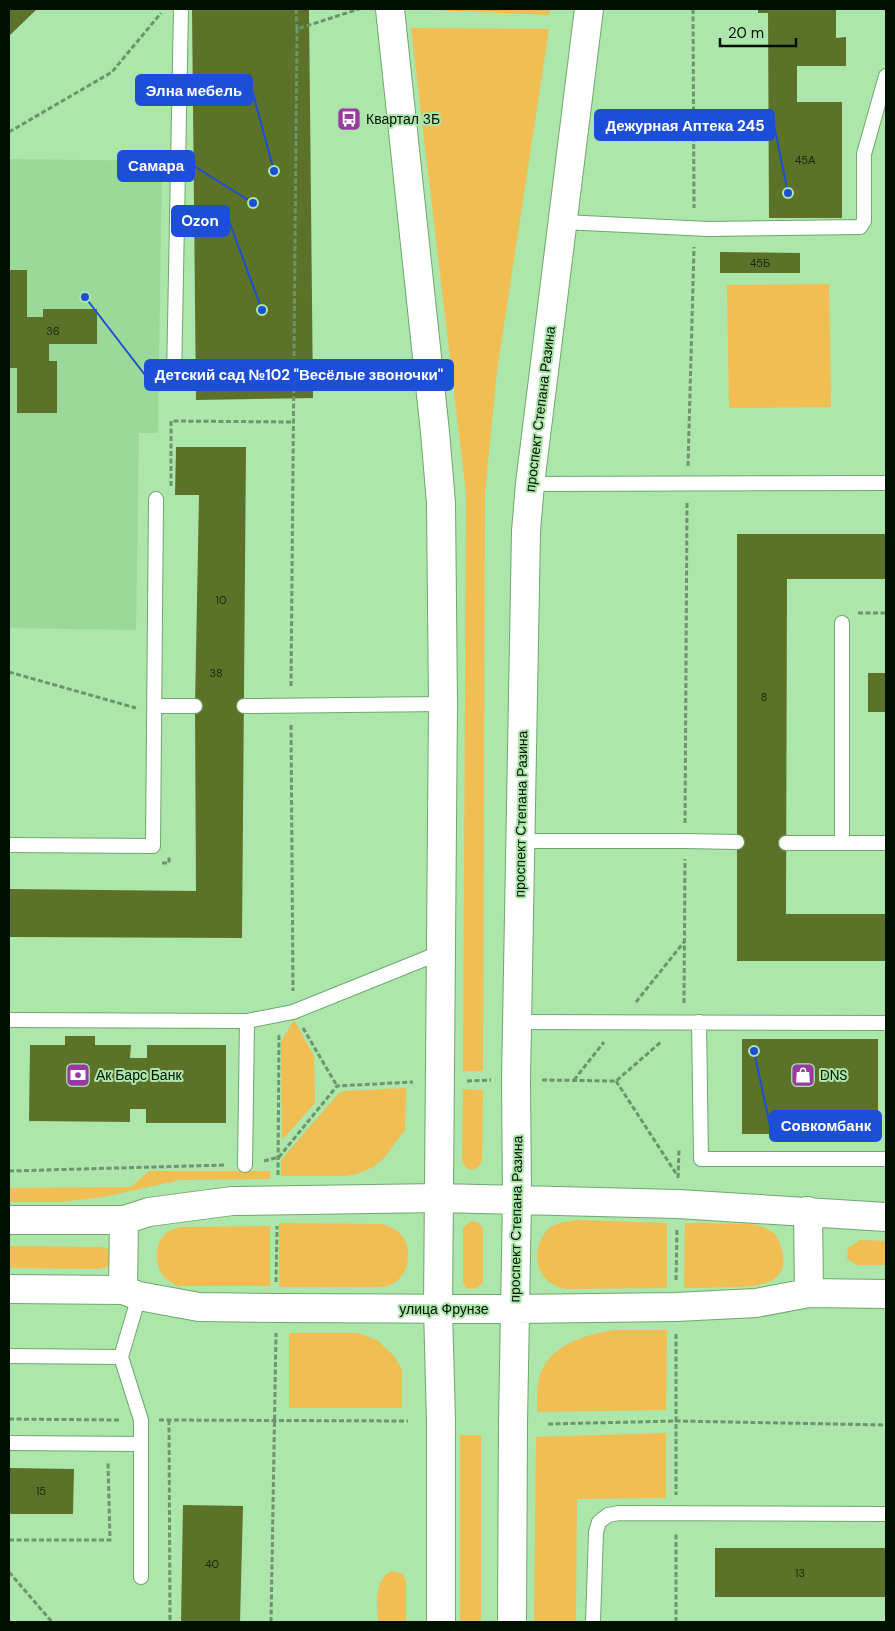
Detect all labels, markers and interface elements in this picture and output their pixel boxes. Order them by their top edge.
scale bar [720,15,796,47]
text: 20 m [728,23,764,43]
callout: Элна мебель [136,75,252,105]
text: Элна мебель [146,81,242,101]
bus stop icon: Квартал 3Б [336,106,362,132]
place label: Квартал 3Б [366,110,440,128]
callout: Дежурная Аптека 245 [595,110,774,140]
text: Дежурная Аптека 245 [605,116,765,136]
callout: Самара [118,151,194,181]
house number: 45А [795,153,816,167]
text: Самара [128,156,185,176]
callout: Ozon [172,206,229,236]
text: Ozon [181,211,219,231]
house number: 45Б [750,256,770,270]
house number: 36 [46,324,60,338]
street label: проспект Степана Разина [521,325,559,493]
callout: Детский сад №102 "Весёлые звоночки" [145,360,453,390]
text: Детский сад №102 "Весёлые звоночки" [155,365,443,385]
house number: 10 [216,593,226,607]
house number: 38 [209,666,223,680]
house number: 8 [761,690,767,704]
street label: проспект Степана Разина [511,730,531,898]
bank icon: Ак Барс Банк [65,1062,91,1088]
shop icon: DNS [790,1062,816,1088]
place label: Ак Барс Банк [96,1066,182,1084]
place label: DNS [820,1066,847,1084]
callout: Совкомбанк [770,1111,881,1141]
text: Совкомбанк [781,1116,872,1136]
street label: проспект Степана Разина [506,1135,526,1303]
street label: улица Фрунзе [399,1300,489,1318]
house number: 15 [36,1484,46,1498]
house number: 40 [205,1557,219,1571]
house number: 13 [795,1566,805,1580]

